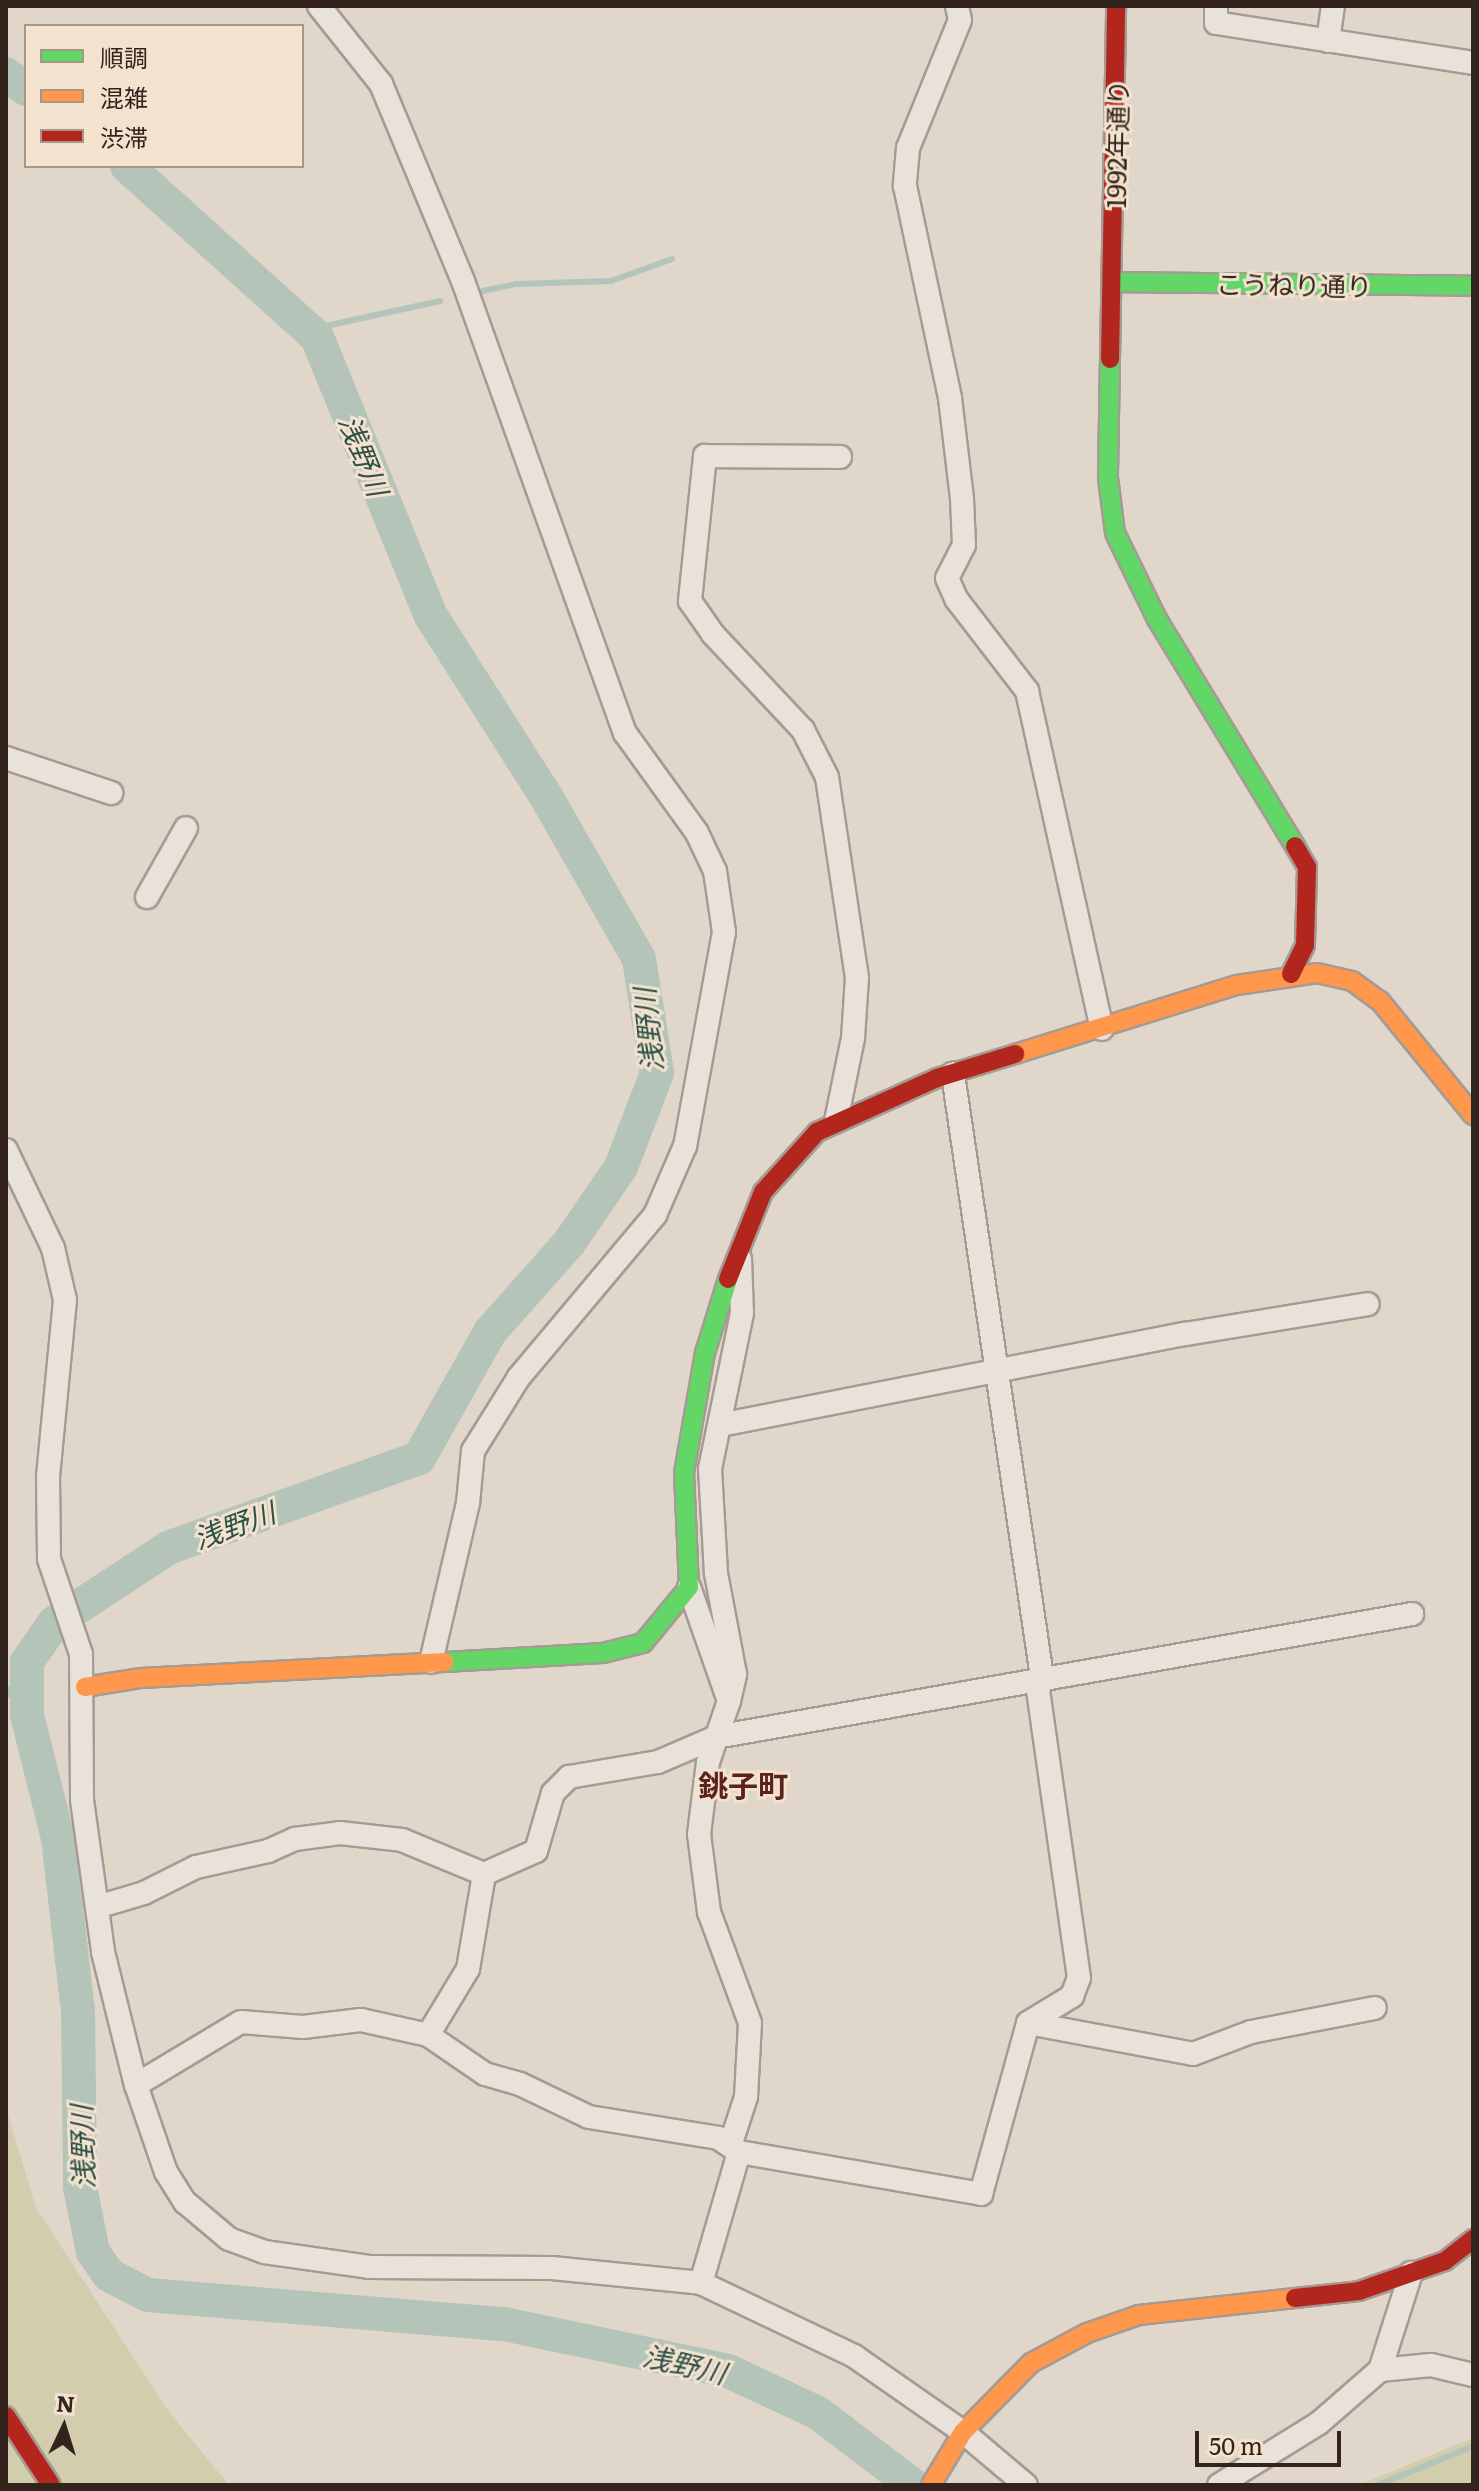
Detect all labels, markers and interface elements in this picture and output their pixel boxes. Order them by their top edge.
legend [24,24,304,168]
text: 順調 [100,39,148,74]
text: 混雑 [100,79,148,114]
street label: 1992年通り [1099,79,1133,209]
text: 渋滞 [100,119,148,154]
street label: こうねり通り [1216,267,1372,301]
water label: 浅野川 [334,410,396,500]
water label: 浅野川 [626,986,668,1074]
water label: 浅野川 [189,1494,279,1554]
district label: 銚子町 [698,1766,788,1802]
water label: 浅野川 [63,2104,99,2190]
water label: 浅野川 [640,2337,730,2389]
text: N [55,2385,76,2420]
north arrow [24,2387,104,2467]
scale bar [1199,2415,1345,2465]
text: 50 m [1209,2427,1263,2462]

